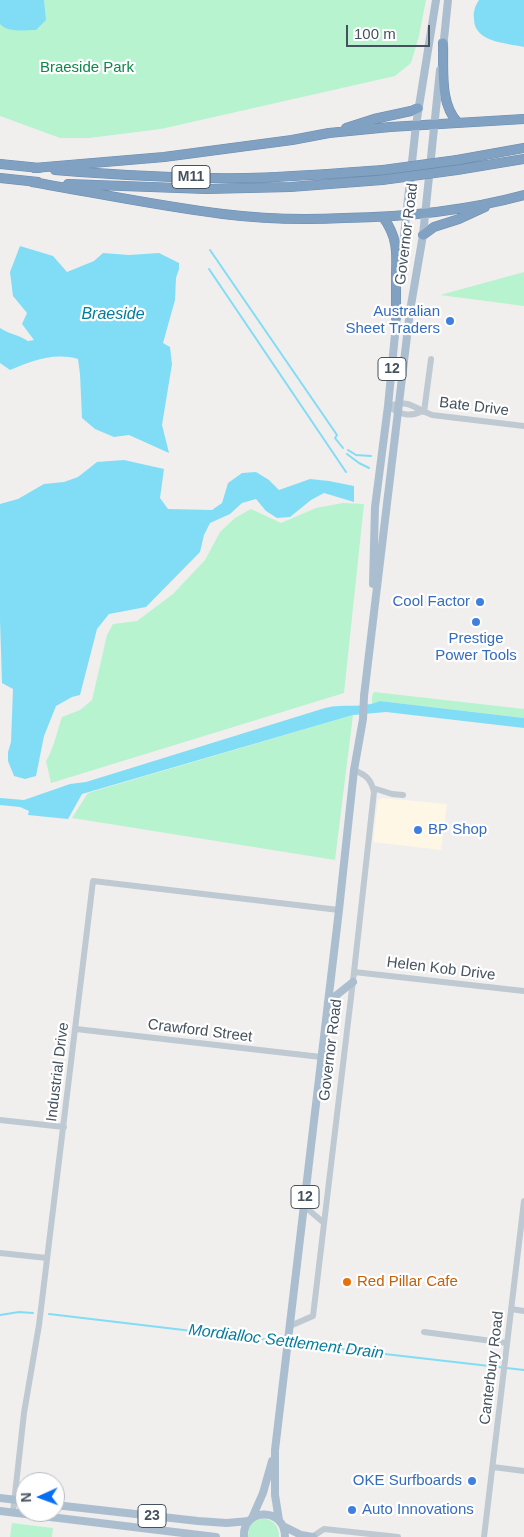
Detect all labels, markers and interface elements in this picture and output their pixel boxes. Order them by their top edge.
scale bar [349,15,433,47]
text: 100 m [354,25,396,42]
park label: Braeside Park [40,59,134,77]
road number: M11 [172,166,210,188]
street label: Governor Road [392,182,422,286]
place label: Australian Sheet Traders [346,303,440,338]
water label: Braeside [81,305,145,325]
marker: Australian Sheet Traders [444,315,456,327]
road number: 12 [378,358,406,380]
street label: Bate Drive [438,394,510,420]
place label: Cool Factor [392,593,470,611]
marker: Cool Factor [474,596,486,608]
marker: Prestige Power Tools [470,616,482,628]
place label: Prestige Power Tools [435,630,517,665]
place label: BP Shop [428,821,487,839]
marker: BP Shop [412,824,424,836]
street label: Helen Kob Drive [386,953,496,985]
street label: Governor Road [316,998,346,1102]
street label: Crawford Street [147,1016,253,1046]
street label: Industrial Drive [43,1021,73,1123]
road number: 12 [291,1186,319,1208]
place label: Red Pillar Cafe [357,1273,458,1291]
marker: Red Pillar Cafe [341,1276,353,1288]
street label: Canterbury Road [476,1310,508,1426]
water label: Mordialloc Settlement Drain [187,1320,385,1364]
north arrow [15,1472,65,1522]
place label: OKE Surfboards [353,1472,462,1490]
marker: OKE Surfboards [466,1475,478,1487]
text: N [18,1492,34,1503]
place label: Auto Innovations [362,1501,474,1519]
road number: 23 [138,1504,166,1528]
marker: Auto Innovations [346,1504,358,1516]

